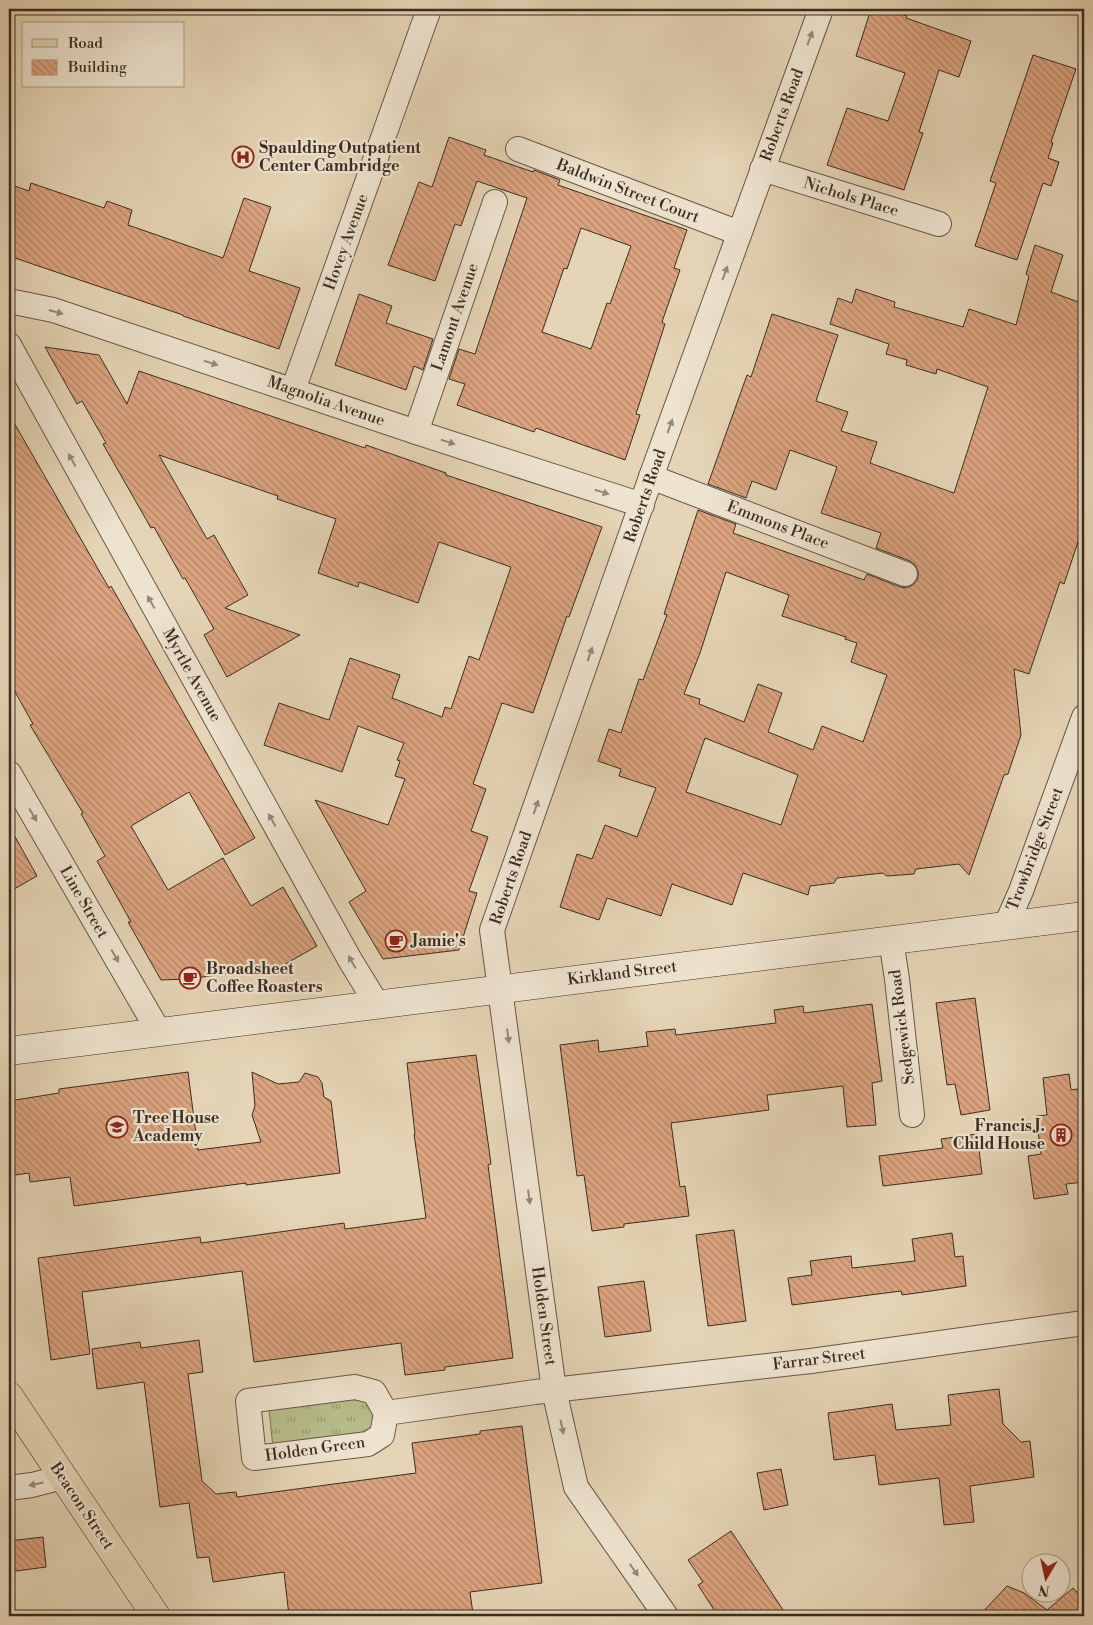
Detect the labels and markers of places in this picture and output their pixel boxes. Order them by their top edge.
place label: Spaulding Outpatient Center Cambridge [259,138,421,176]
hospital icon: Spaulding Outpatient Center Cambridge [231,145,255,169]
cafe icon: Jamie's [384,929,408,953]
place label: Jamie's [410,931,466,951]
place label: Broadsheet Coffee Roasters [206,959,323,997]
cafe icon: Broadsheet Coffee Roasters [178,966,202,990]
place label: Tree House Academy [132,1108,220,1146]
school or university icon: Tree House Academy [105,1115,129,1139]
place label: Francis J. Child House [953,1116,1045,1154]
building icon: Francis J. Child House [1049,1123,1073,1147]

